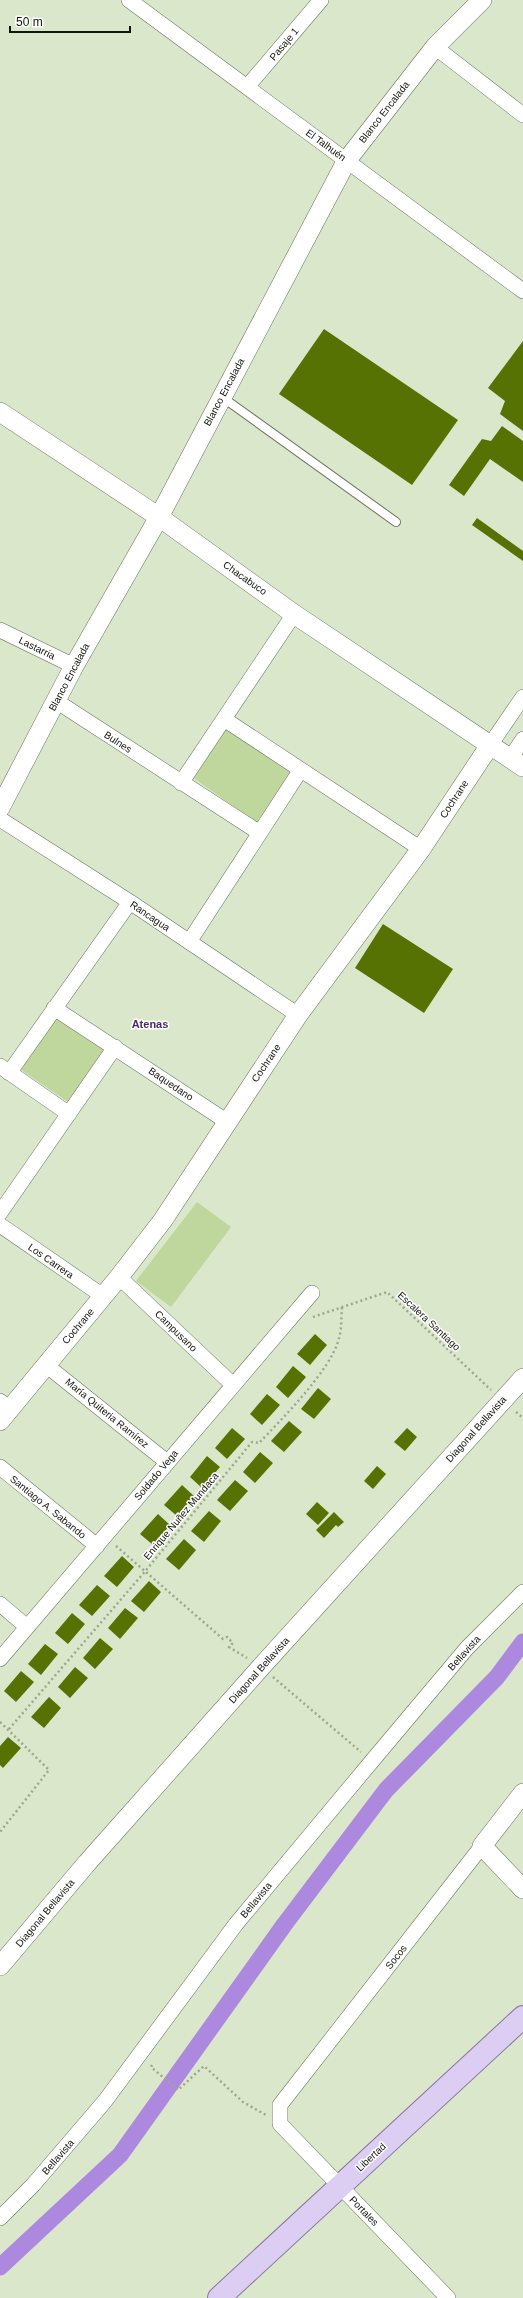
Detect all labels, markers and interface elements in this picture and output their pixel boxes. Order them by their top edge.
scale bar [10,8,130,34]
text: 50 m [16,15,43,29]
street label: Pasaje 1 [267,25,301,62]
street label: Blanco Encalada [357,79,412,145]
street label: El Talhuén [304,127,348,163]
street label: Blanco Encalada [202,356,247,428]
street label: Chacabuco [221,559,269,597]
street label: Lastarria [17,635,57,662]
street label: Blanco Encalada [47,641,92,713]
street label: Bulnes [102,729,134,755]
street label: Cochrane [438,777,471,820]
street label: Rancagua [128,899,172,934]
district label: Atenas [132,1018,168,1030]
street label: Cochrane [249,1042,283,1084]
street label: Baquedano [147,1065,196,1103]
street label: Los Carrera [26,1241,76,1281]
street label: Escalera Santiago [396,1289,463,1353]
street label: Cochrane [60,1306,96,1346]
street label: Campusano [153,1308,200,1354]
street label: María Quiteria Ramírez [63,1376,151,1450]
street label: Diagonal Bellavista [443,1393,509,1464]
street label: Soldado Vega [132,1447,181,1502]
street label: Enrique Nuñez Mundaca [141,1470,221,1562]
street label: Santiago A. Sabando [8,1473,88,1541]
street label: Bellavista [446,1633,483,1673]
street label: Diagonal Bellavista [226,1634,292,1705]
street label: Diagonal Bellavista [13,1877,77,1949]
street label: Bellavista [238,1880,274,1920]
street label: Socos [383,1943,409,1971]
street label: Bellavista [40,2137,76,2177]
street label: Libertad [354,2141,388,2173]
street label: Portales [347,2194,381,2228]

